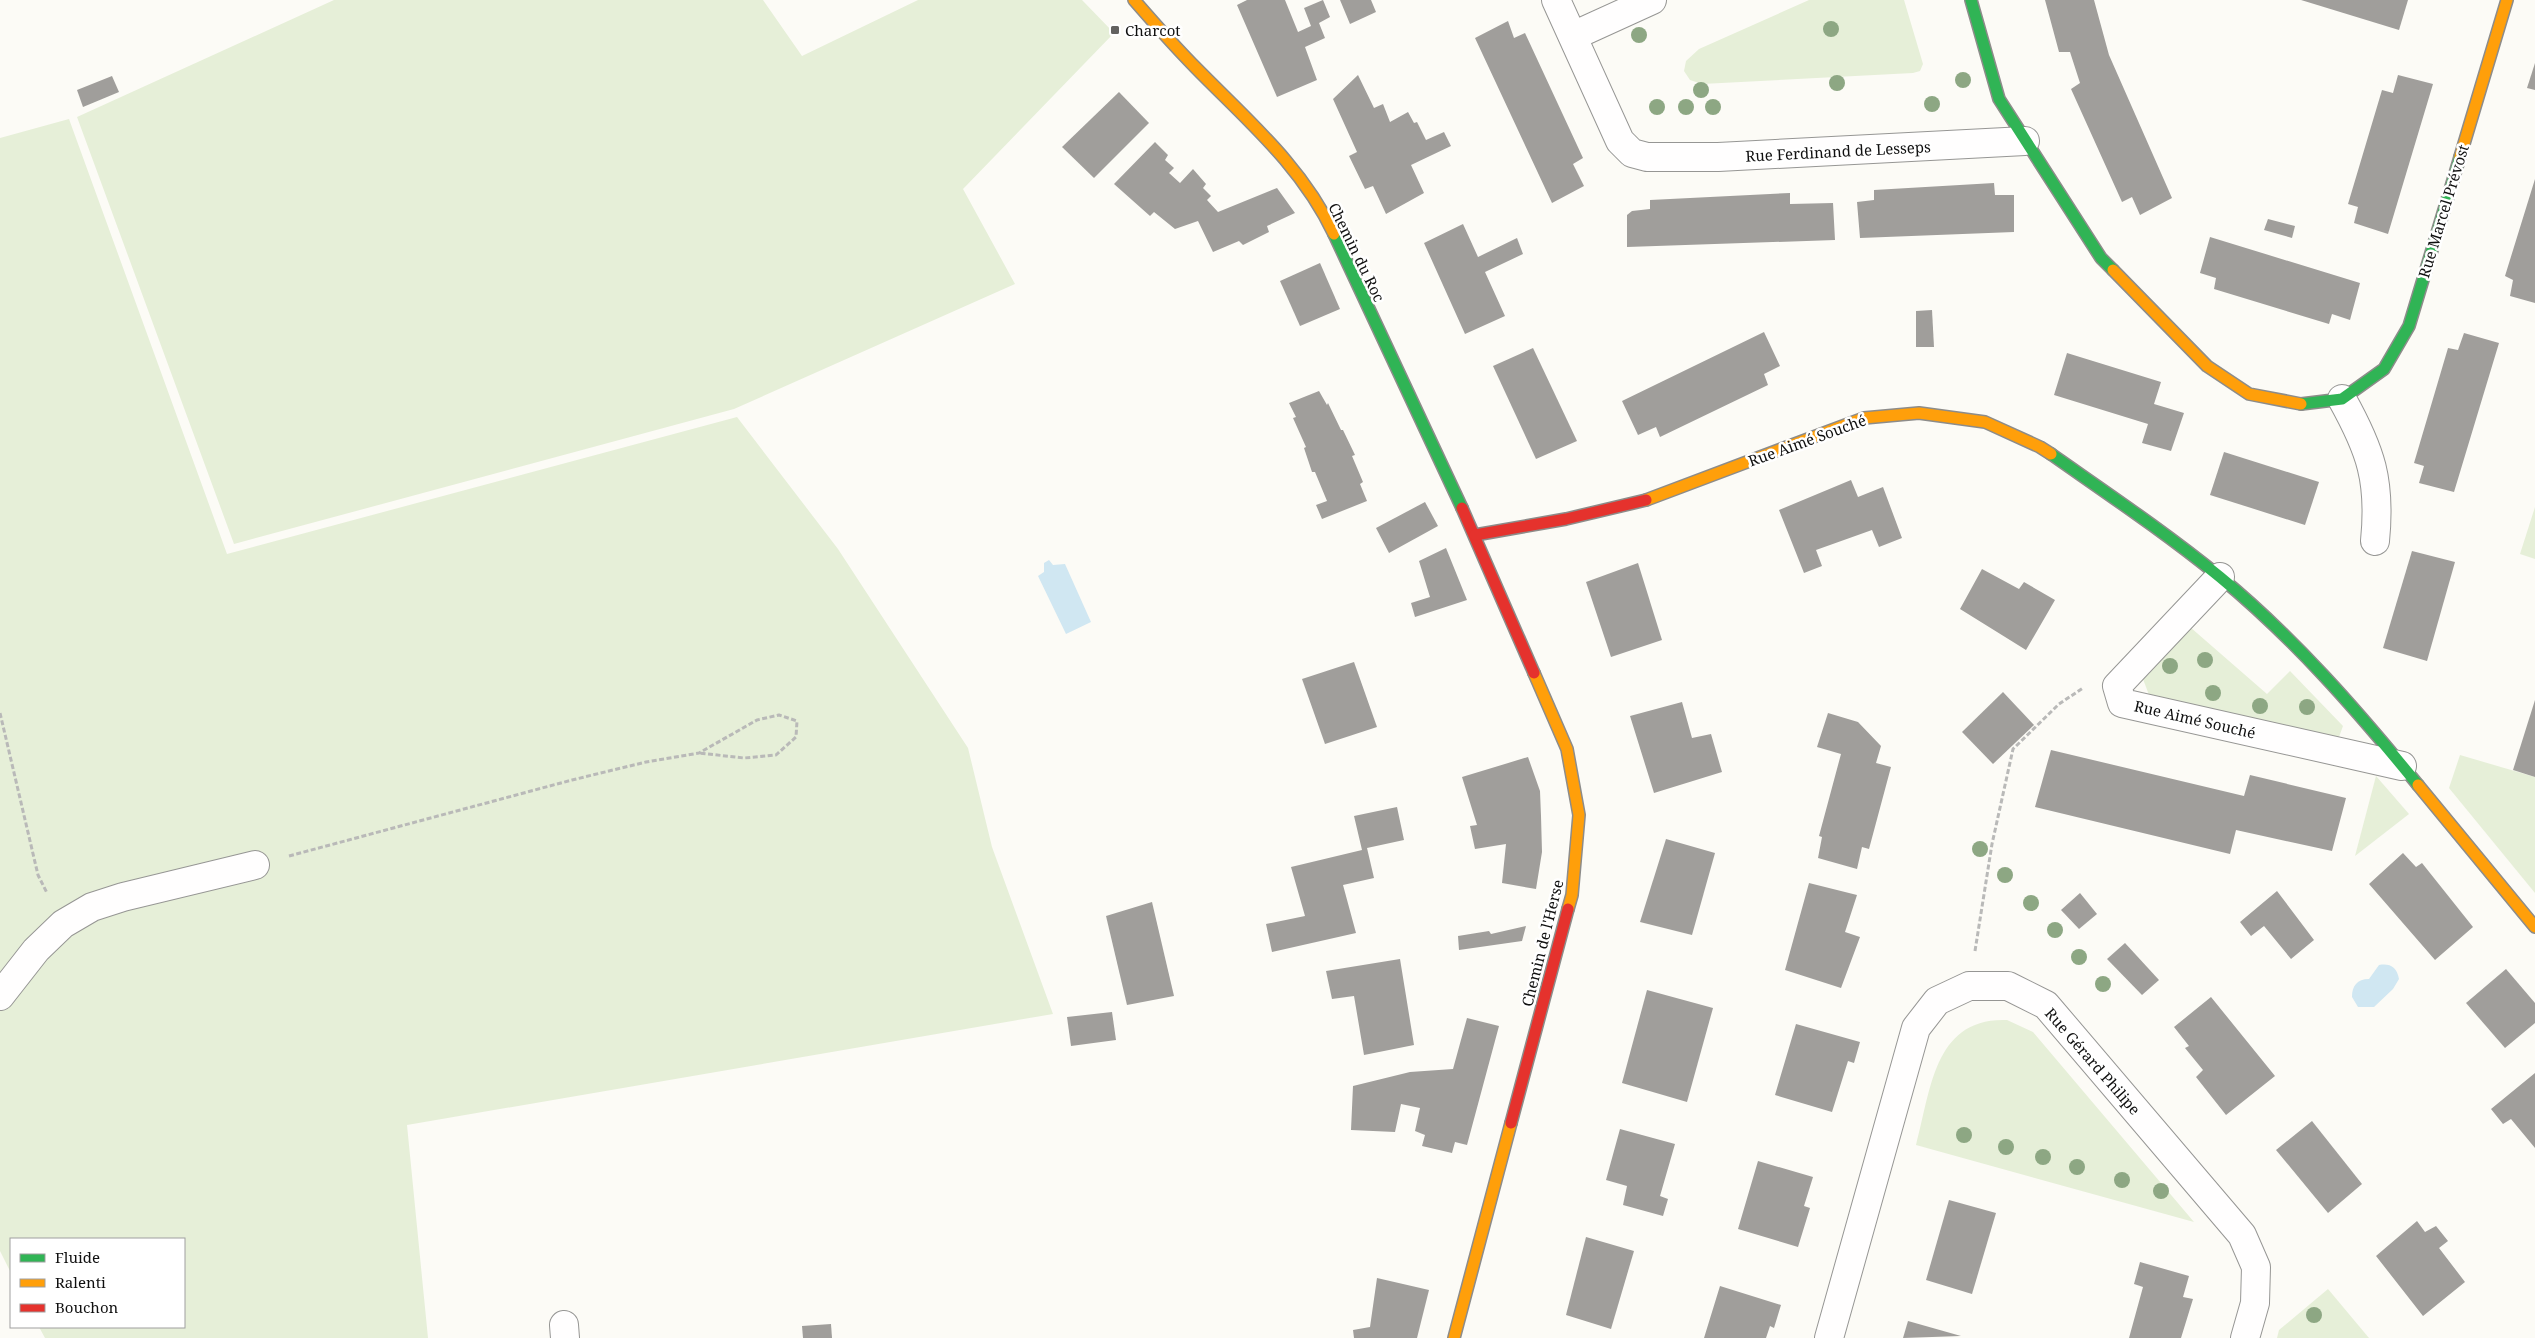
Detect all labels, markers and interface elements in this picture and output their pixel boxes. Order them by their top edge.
place label: Charcot [1125,20,1181,40]
marker: Charcot [1109,24,1121,36]
street label: Rue Ferdinand de Lesseps [1745,136,1931,166]
street label: Rue Marcel Prévost [2413,142,2473,280]
street label: Chemin du Roc [1324,199,1390,305]
street label: Rue Aimé Souché [1745,409,1869,471]
street label: Rue Aimé Souché [2132,695,2258,743]
street label: Chemin de l'Herse [1517,877,1567,1009]
street label: Rue Gérard Philipe [2041,1003,2145,1119]
legend [10,1238,185,1328]
text: Fluide [55,1247,100,1267]
text: Ralenti [55,1272,106,1292]
text: Bouchon [55,1297,119,1317]

